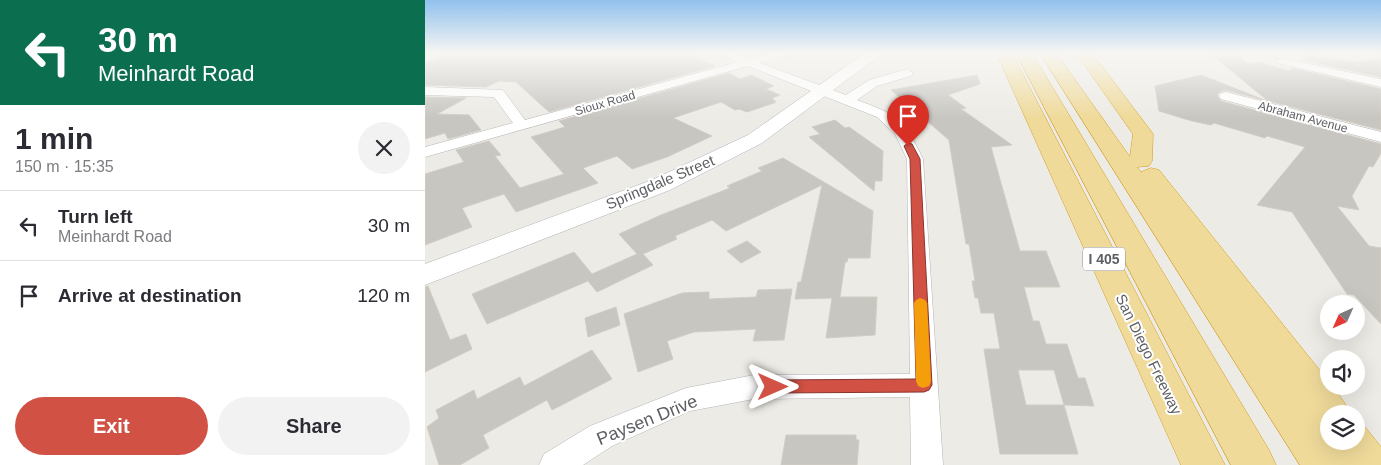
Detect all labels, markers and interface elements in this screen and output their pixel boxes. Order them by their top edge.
icon: left [15,20,80,85]
text: 30 m [98,20,178,59]
text: Meinhardt Road [98,61,255,86]
street label: Sioux Road [573,88,637,118]
pin [887,95,929,146]
street label: Abraham Avenue [1257,98,1349,136]
icon: arrive [894,102,922,130]
text: 1 min [15,122,93,155]
button: close [358,122,410,174]
street label: Springdale Street [603,151,717,212]
text: 150 m · 15:35 [15,158,114,175]
text: Turn left [58,206,133,227]
icon: left [15,212,43,240]
text: 30 m [368,215,410,236]
text: Meinhardt Road [58,228,172,245]
road number: I 405 [1083,248,1125,270]
icon: arrive [15,282,43,310]
text: Arrive at destination [58,285,242,306]
text: 120 m [357,285,410,306]
street label: San Diego Freeway [1112,291,1186,417]
north arrow [1320,295,1365,340]
map controls [1320,295,1365,450]
button: sound [1320,350,1365,395]
position arrow [746,360,798,412]
street label: Paysen Drive [594,391,700,449]
button: Exit [15,397,208,455]
button: Share [218,397,410,455]
button: layers [1320,405,1365,450]

